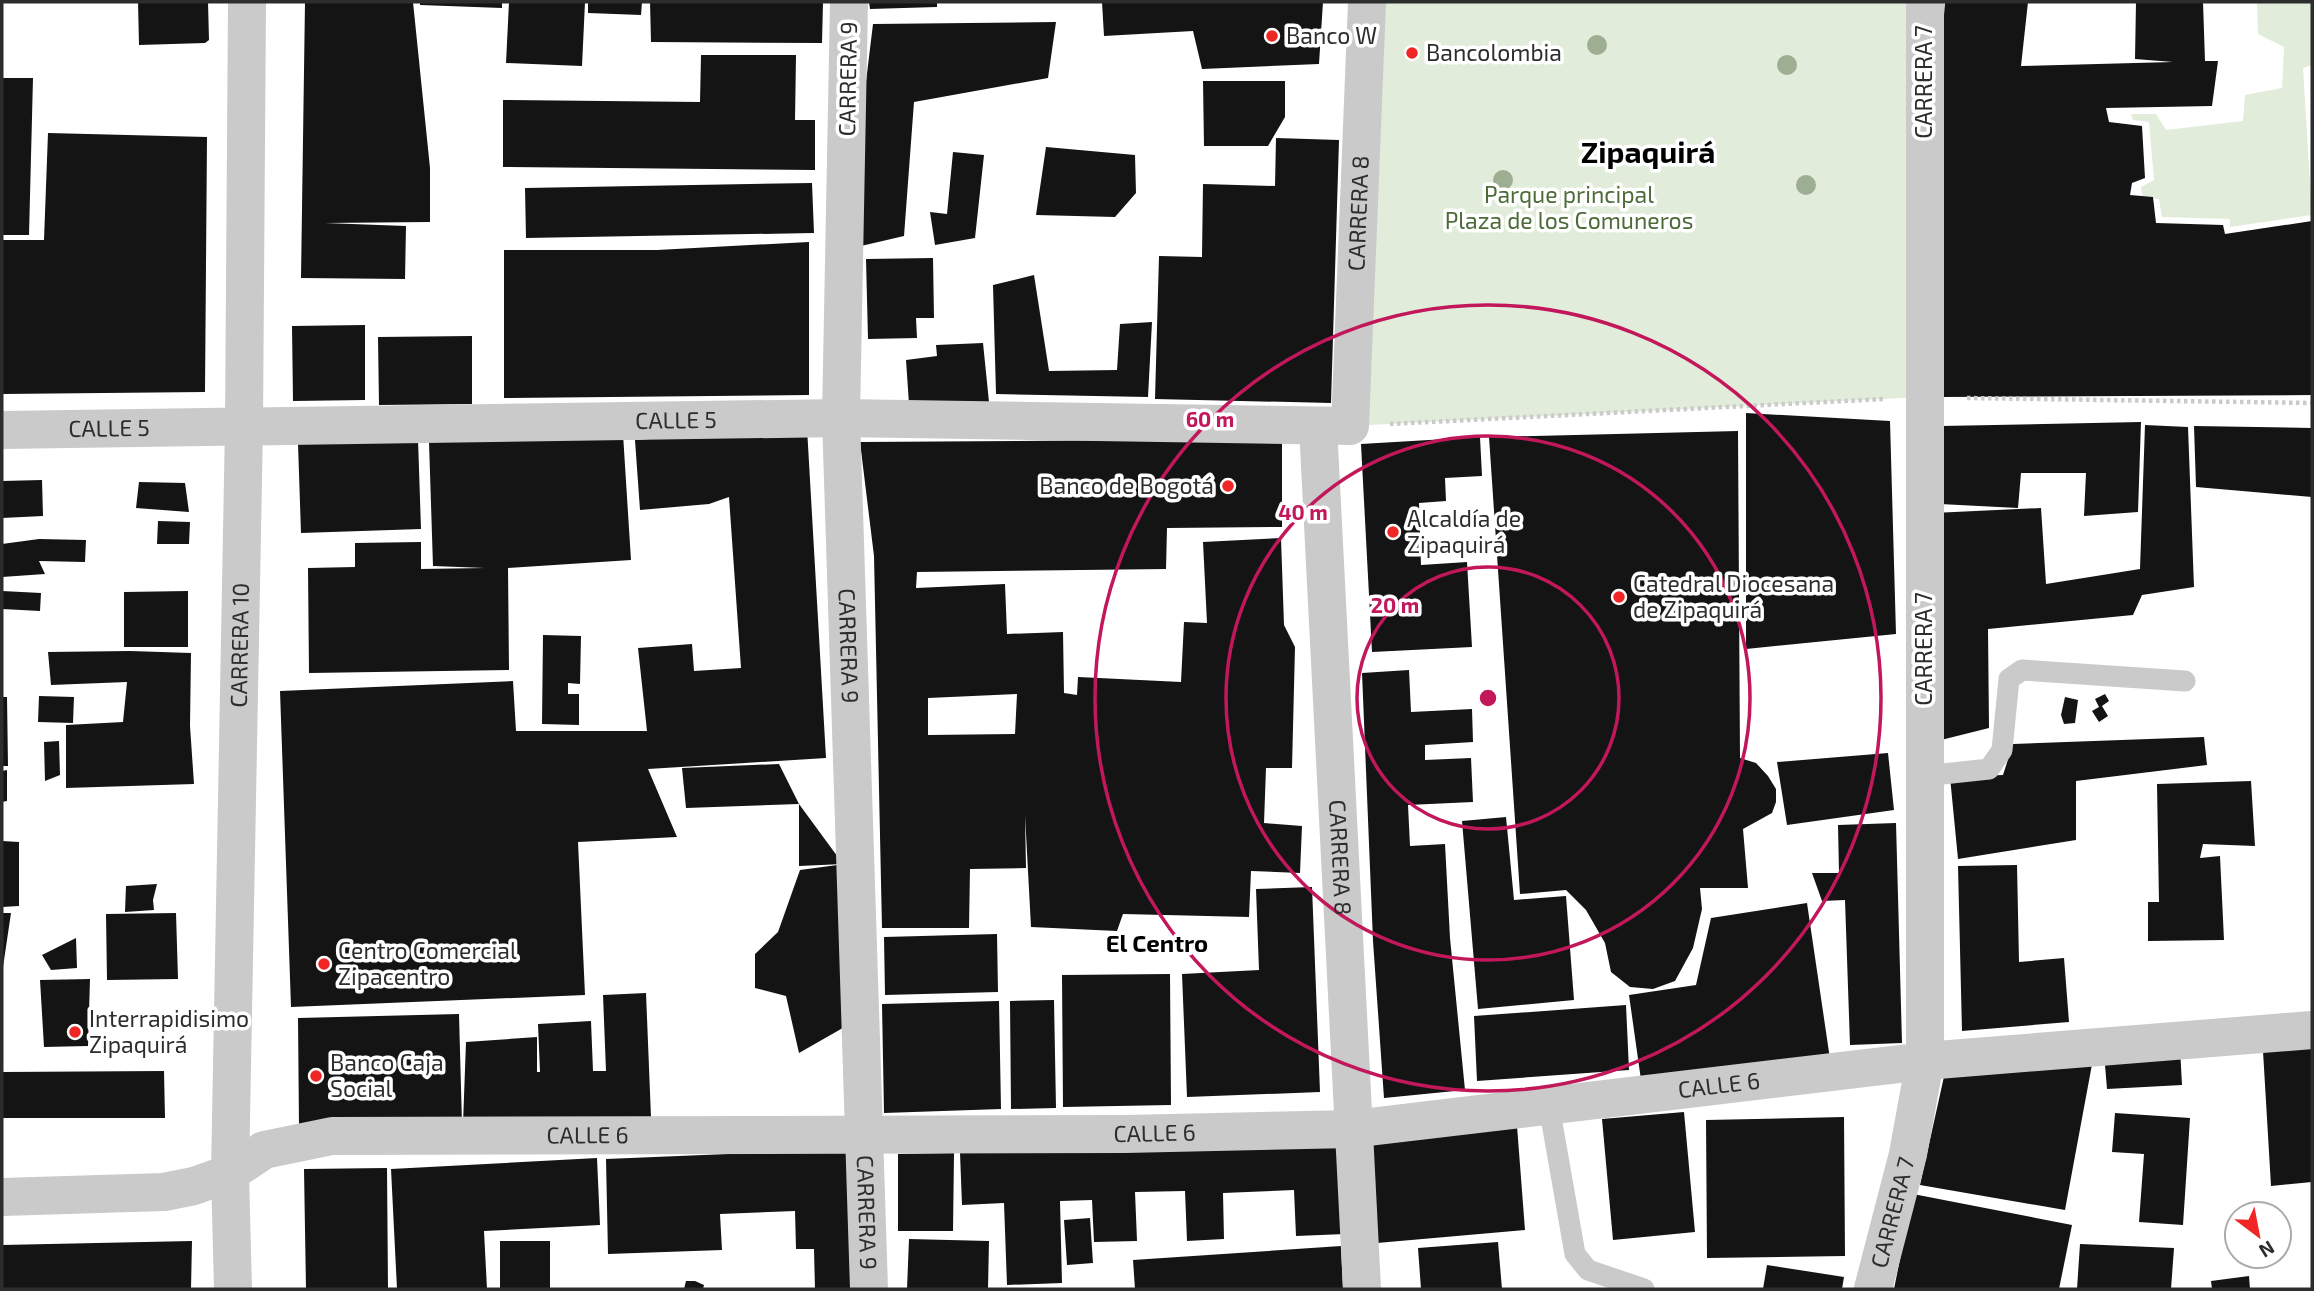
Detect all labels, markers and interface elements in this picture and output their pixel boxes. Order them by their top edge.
street label: CARRERA 9 [832,21,862,137]
place label: Banco W [1286,21,1377,49]
street label: CARRERA 7 [1909,25,1937,139]
marker: Banco W [1264,28,1280,44]
place label: Bancolombia [1426,38,1562,66]
marker: Bancolombia [1404,45,1420,61]
district label: Zipaquirá [1581,133,1715,169]
street label: CARRERA 8 [1341,155,1374,272]
park label: Parque principal Plaza de los Comuneros [1445,180,1693,234]
street label: CALLE 5 [635,405,717,434]
text: 60 m [1186,406,1234,431]
street label: CALLE 5 [68,413,150,442]
place label: Banco de Bogotá [1039,471,1214,499]
marker: Banco de Bogotá [1220,478,1236,494]
text: 40 m [1278,499,1328,524]
place label: Alcaldía de Zipaquirá [1407,504,1521,558]
marker: Alcaldía de Zipaquirá [1385,524,1401,540]
place label: Catedral Diocesana de Zipaquirá [1633,569,1834,623]
street label: CARRERA 10 [224,582,254,708]
street label: CARRERA 9 [833,588,865,704]
marker: Catedral Diocesana de Zipaquirá [1611,589,1627,605]
text: 20 m [1371,592,1419,617]
street label: CARRERA 7 [1909,592,1937,706]
centre of rings [1476,686,1500,710]
street label: CARRERA 8 [1324,799,1358,916]
district label: El Centro [1106,928,1208,957]
place label: Centro Comercial Zipacentro [338,936,517,990]
marker: Centro Comercial Zipacentro [316,956,332,972]
place label: Interrapidisimo Zipaquirá [89,1004,249,1058]
marker: Interrapidisimo Zipaquirá [67,1024,83,1040]
place label: Banco Caja Social [330,1048,444,1102]
street label: CALLE 6 [1676,1066,1761,1103]
marker: Banco Caja Social [308,1068,324,1084]
street label: CALLE 6 [1113,1117,1196,1147]
street label: CALLE 6 [546,1120,629,1148]
street label: CARRERA 7 [1864,1154,1920,1271]
street label: CARRERA 9 [852,1155,883,1270]
north arrow [2223,1200,2293,1270]
text: N [2255,1236,2279,1263]

